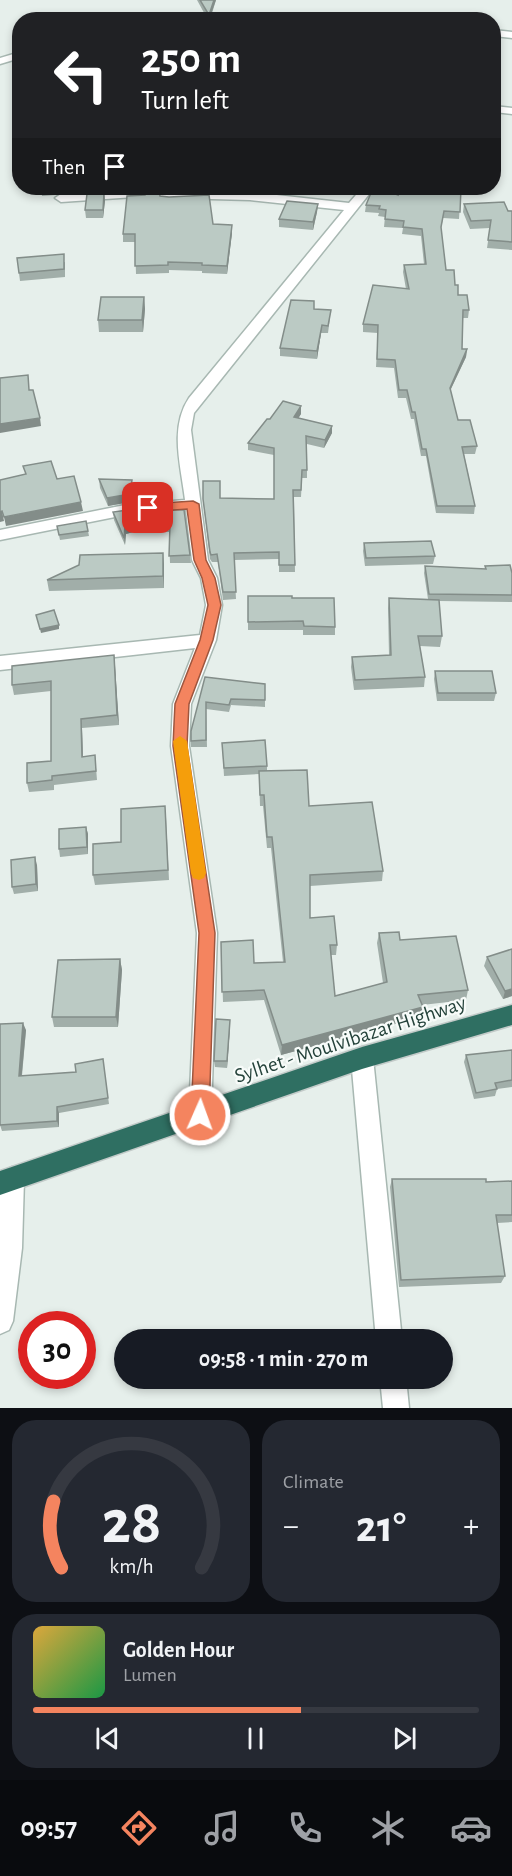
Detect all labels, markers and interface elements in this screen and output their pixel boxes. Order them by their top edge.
icon: left [42,36,120,114]
text: 250 m [141,38,241,80]
text: Turn left [141,87,229,114]
icon: arrive [98,150,131,183]
text: Then [42,156,86,178]
pin [122,482,173,533]
icon: arrive [131,491,164,524]
street label: Sylhet - Moulvibazar Highway [232,992,468,1087]
position arrow [168,1083,232,1147]
speed limit sign: 30 [18,1311,96,1389]
text: 09:58 · 1 min · 270 m [199,1348,368,1370]
text: Climate [283,1472,344,1492]
text: 28 [101,1492,161,1554]
text: 21° [356,1505,406,1550]
text: − [283,1510,299,1543]
text: + [463,1510,479,1543]
text: km/h [109,1556,153,1577]
text: Golden Hour [123,1639,234,1661]
text: Lumen [123,1665,177,1685]
icon: previous [91,1722,124,1755]
icon: pause [239,1722,272,1755]
icon: next [388,1722,421,1755]
icon: directions [118,1807,160,1849]
icon: music [201,1807,243,1849]
icon: phone [284,1807,326,1849]
icon: climate [367,1807,409,1849]
icon: car [450,1807,492,1849]
text: 09:57 [20,1814,77,1841]

